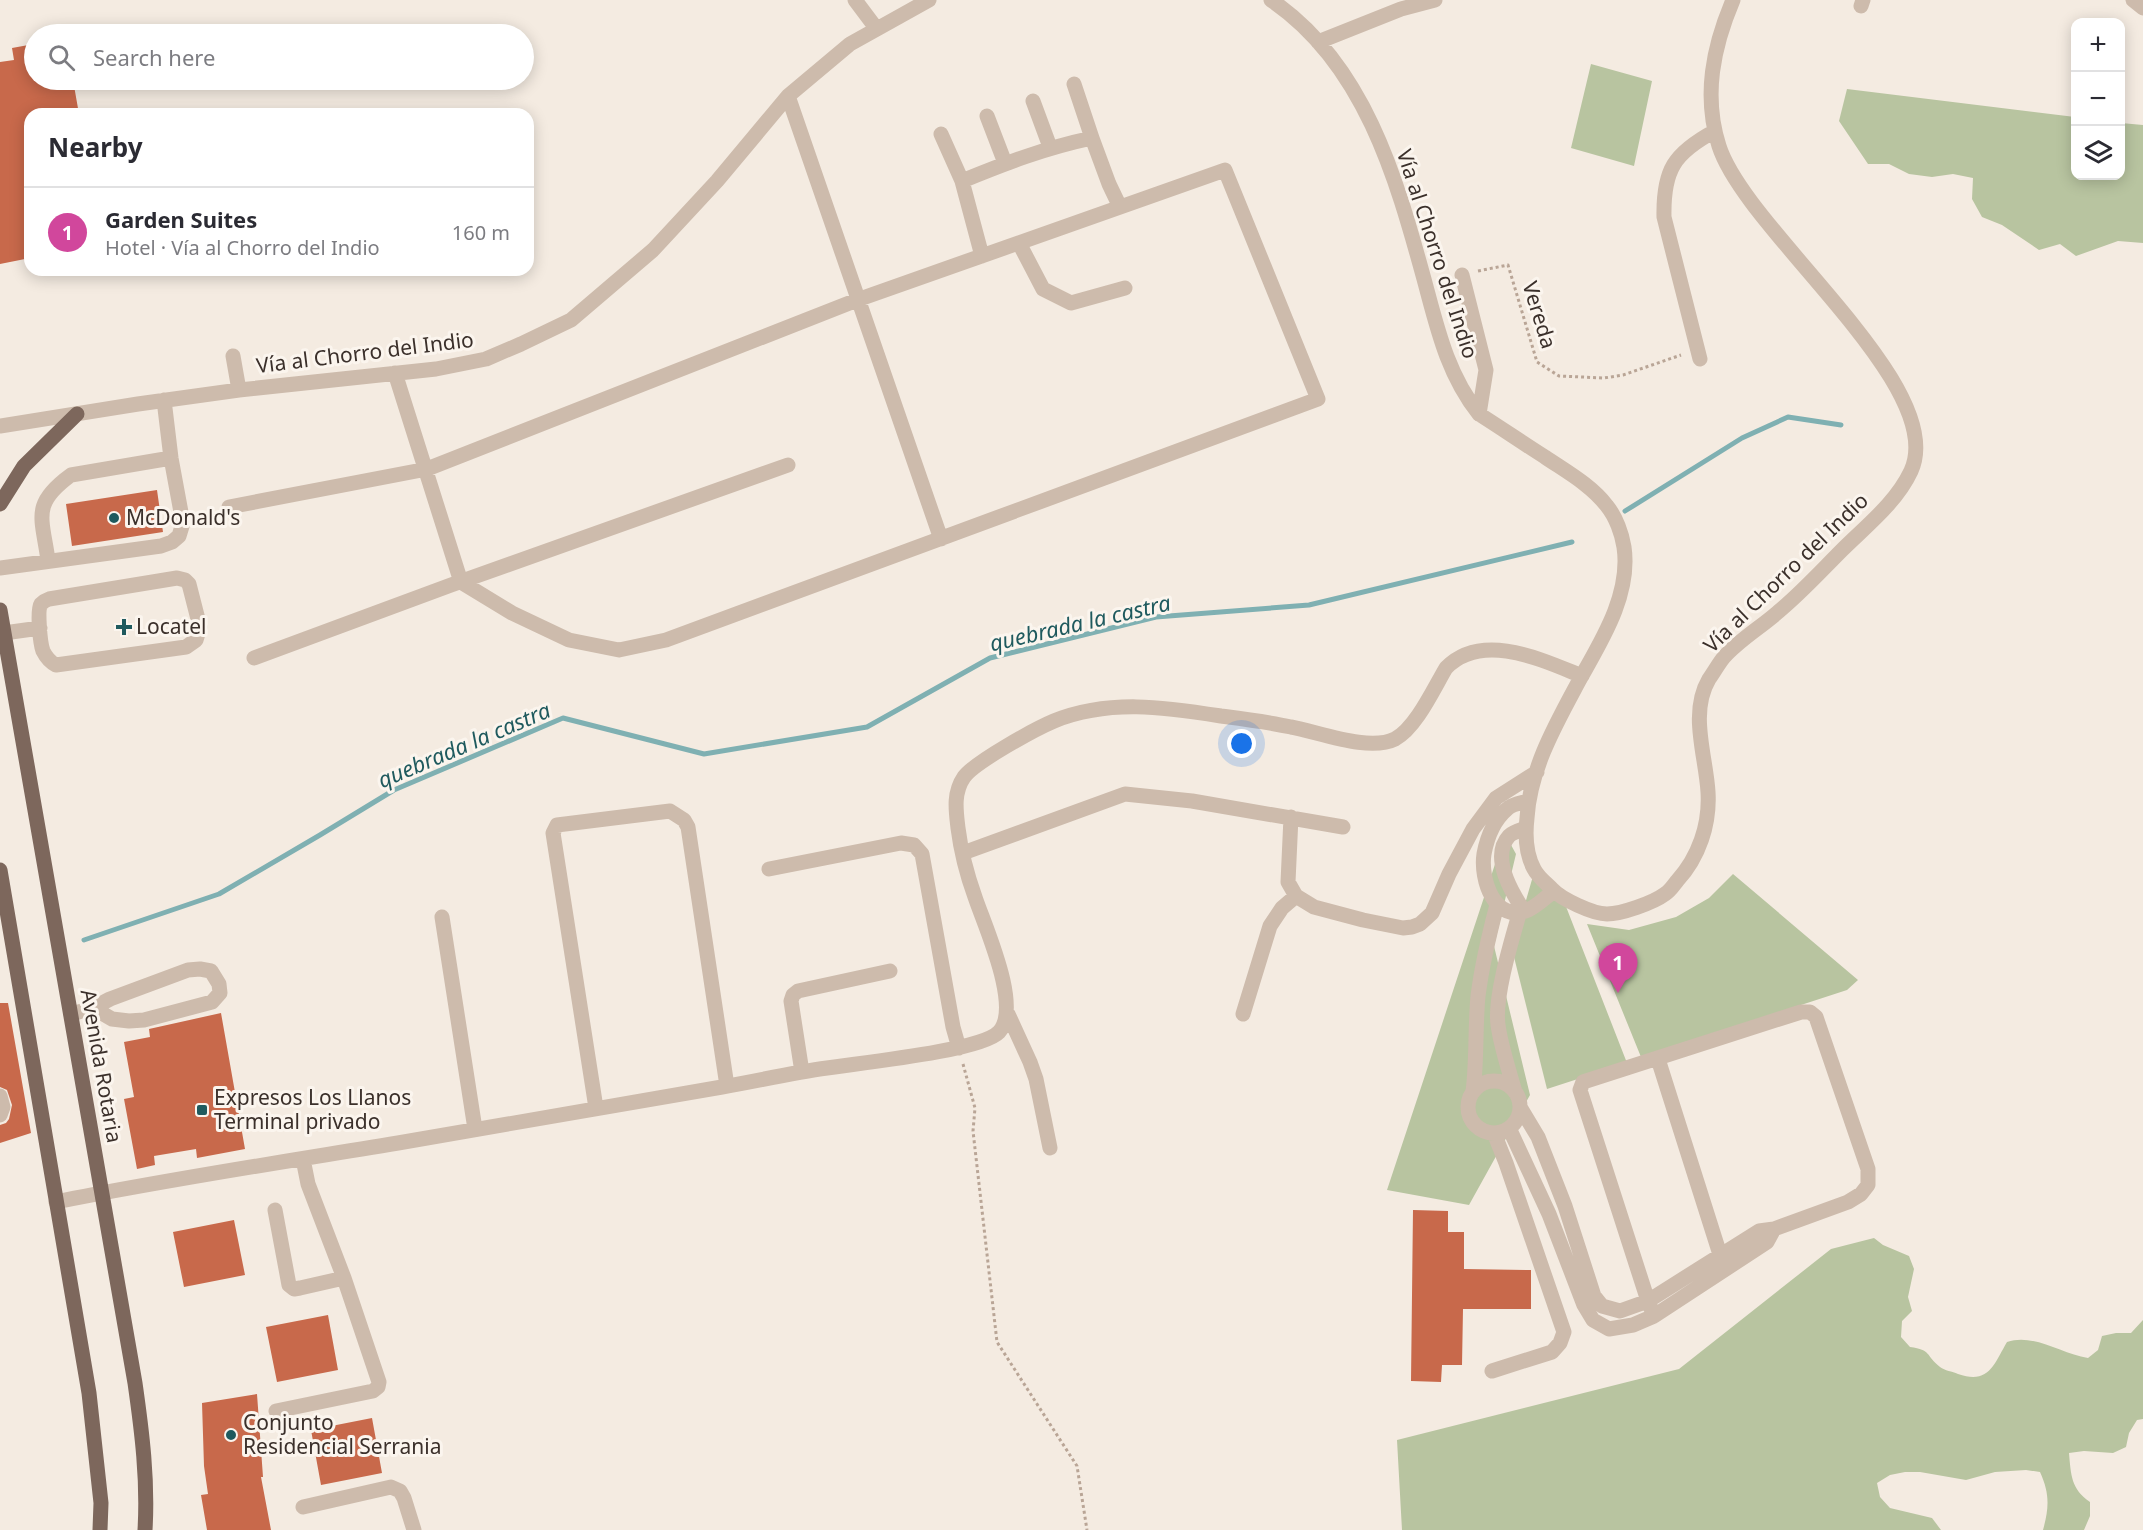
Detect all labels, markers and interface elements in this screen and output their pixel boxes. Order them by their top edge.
map controls [2071,18,2125,180]
button: + [2071,18,2125,72]
search box [24,24,534,90]
icon: search [45,41,78,74]
text: Search here [93,42,215,72]
button: − [2071,72,2125,126]
button: layers [2071,126,2125,180]
text: Nearby [48,129,143,165]
street label: Vía al Chorro del Indio [1391,145,1485,362]
text: Garden Suites [105,204,257,234]
text: 1 [62,219,73,246]
text: 160 m [452,219,510,246]
text: Hotel · Vía al Chorro del Indio [105,234,380,261]
street label: Vereda [1517,278,1563,352]
street label: Vía al Chorro del Indio [255,325,475,379]
street label: Vía al Chorro del Indio [1697,486,1874,658]
place label: McDonald's [126,503,240,531]
marker: McDonald's [107,511,121,525]
water label: quebrada la castra [986,586,1174,657]
place label: Locatel [136,612,206,640]
marker: Locatel [117,620,131,634]
water label: quebrada la castra [373,694,555,794]
your location [1227,729,1256,758]
pin: 1 [1598,944,1638,993]
street label: Avenida Rotaria [75,987,129,1145]
place label: Expresos Los Llanos Terminal privado [214,1083,411,1135]
marker: Expresos Los Llanos Terminal privado [195,1103,209,1117]
place label: Conjunto Residencial Serrania [243,1408,442,1460]
marker: Conjunto Residencial Serrania [224,1428,238,1442]

